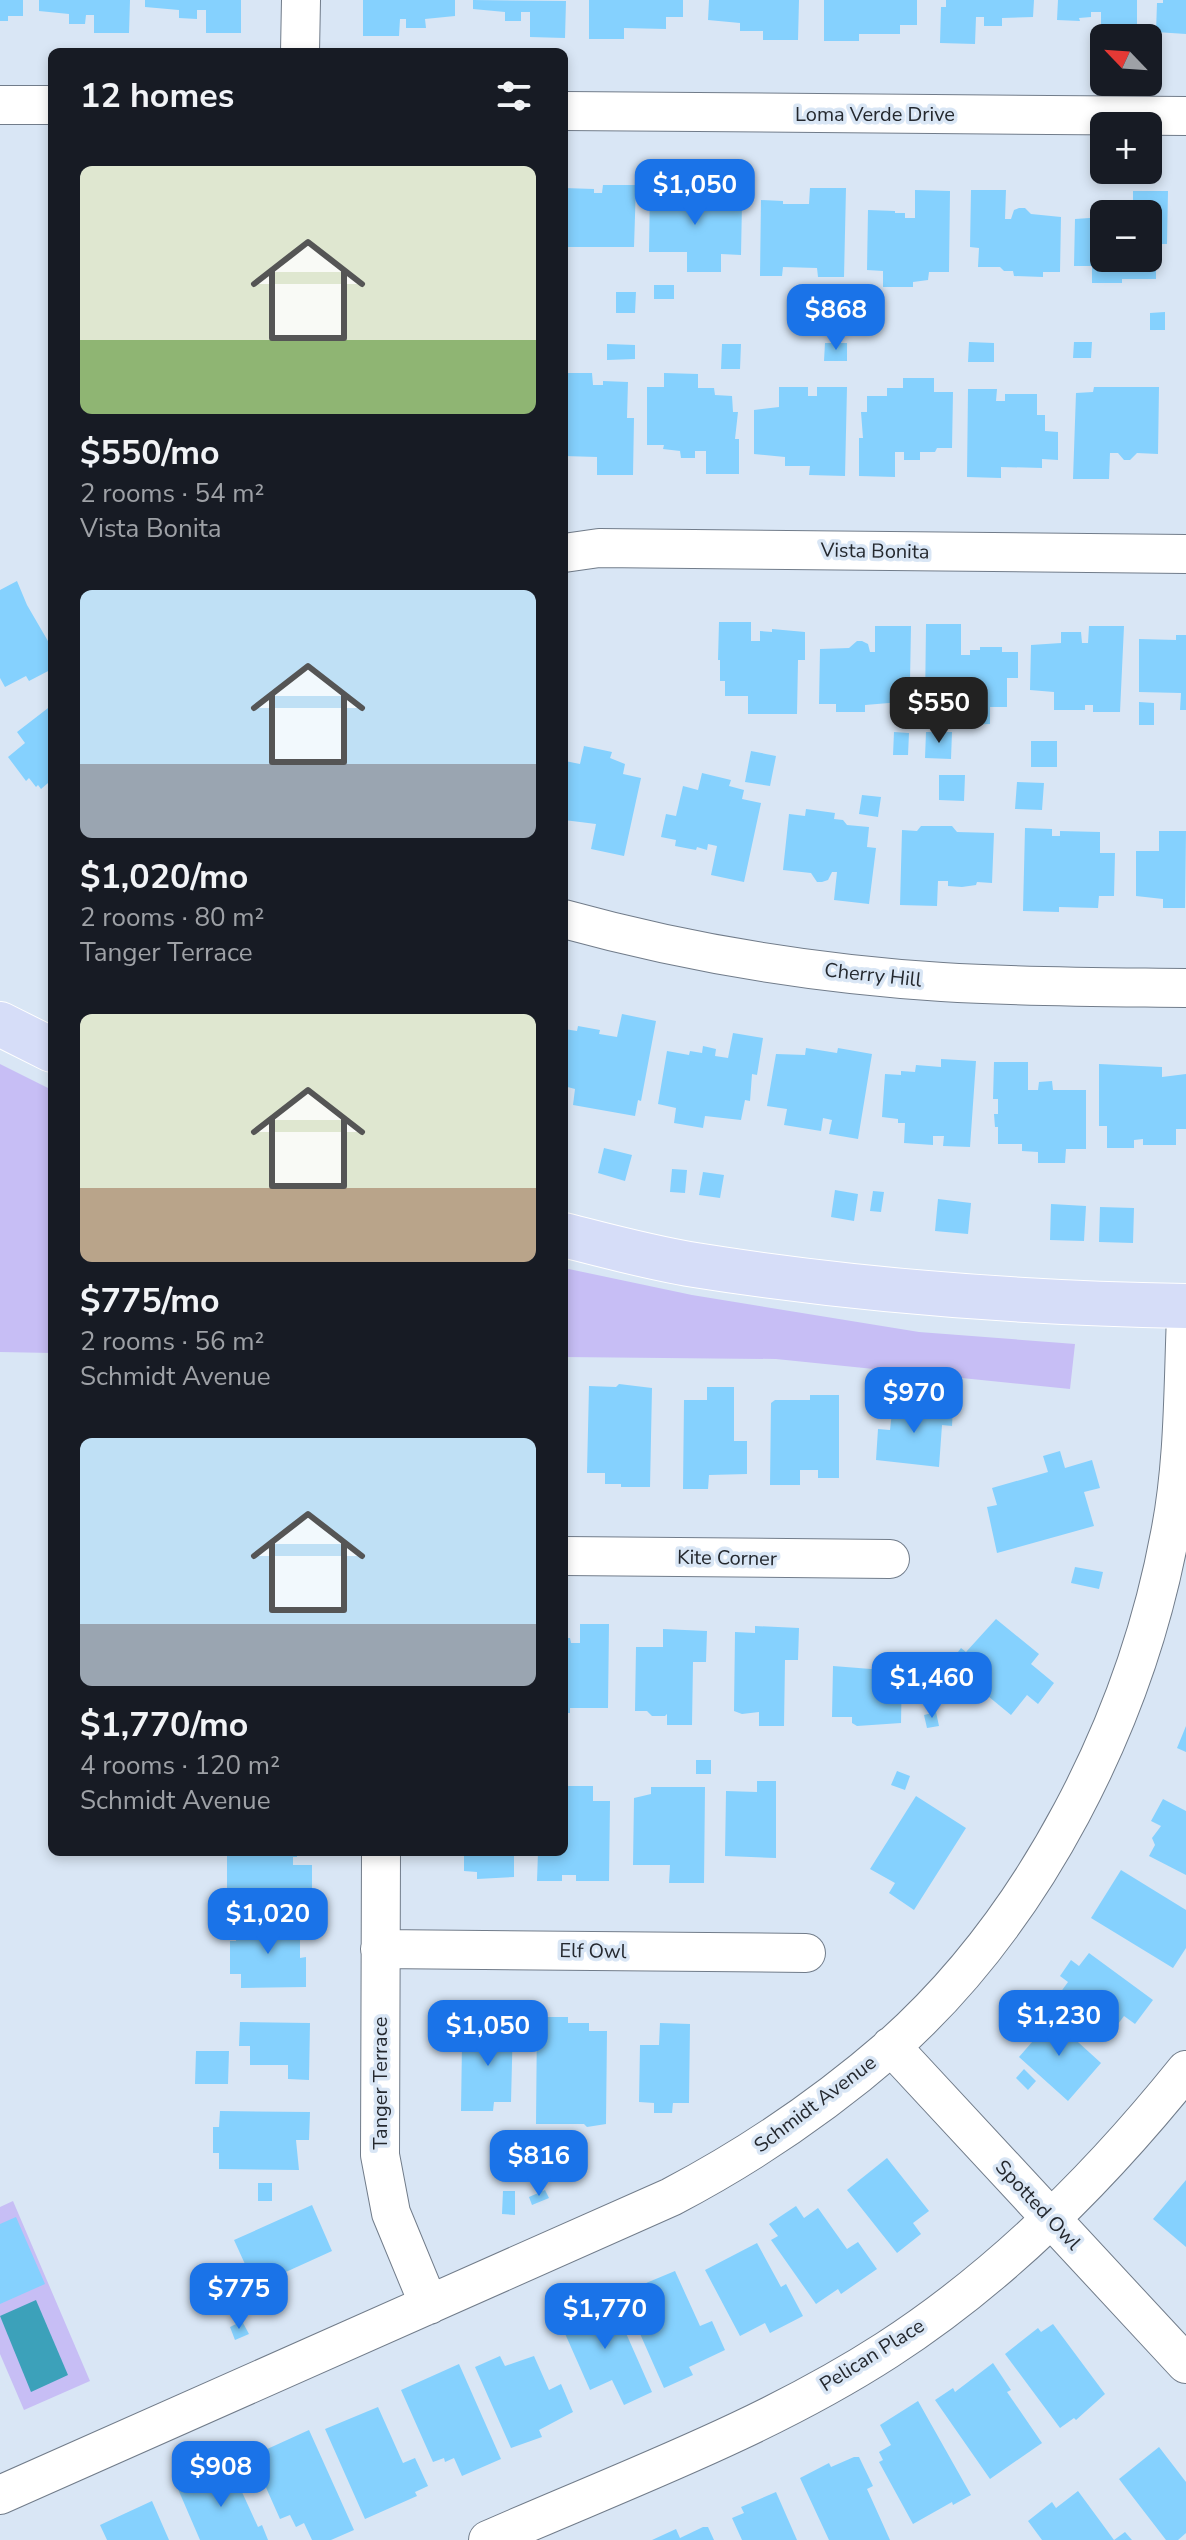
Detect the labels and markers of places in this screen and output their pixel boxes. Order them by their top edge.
pin: $1,050 [630,159,760,227]
pin: $868 [789,284,883,352]
pin: $550 [892,677,986,745]
pin: $970 [867,1367,961,1435]
pin: $1,460 [867,1652,997,1720]
pin: $1,020 [203,1888,333,1956]
pin: $1,230 [994,1990,1124,2058]
pin: $1,050 [423,2000,553,2068]
pin: $816 [492,2130,586,2198]
pin: $775 [192,2263,286,2331]
pin: $1,770 [540,2283,670,2351]
pin: $908 [174,2441,268,2509]

